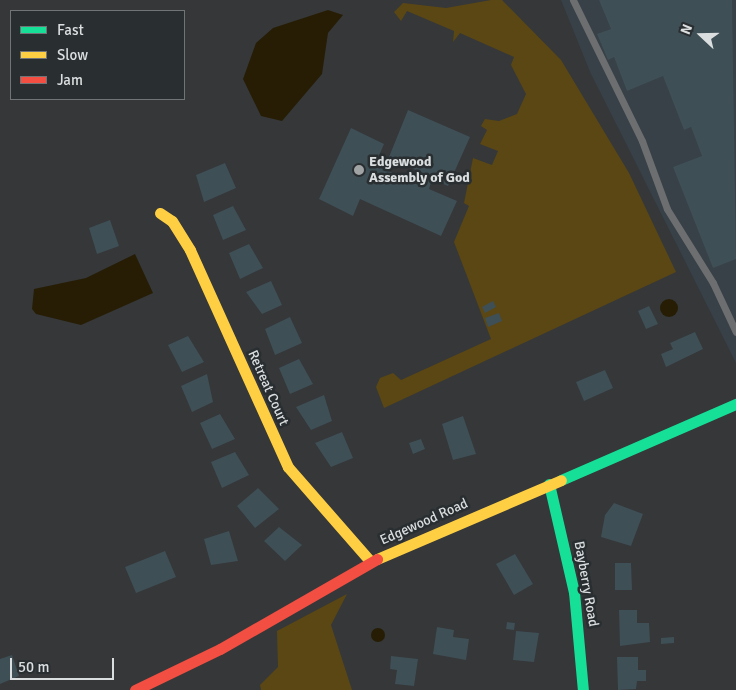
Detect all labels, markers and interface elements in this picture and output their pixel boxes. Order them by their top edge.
legend [10,10,185,100]
north arrow [676,10,726,60]
text: Fast [57,21,84,39]
text: N [677,22,696,37]
text: Slow [57,46,88,64]
text: Jam [57,71,83,89]
place label: Edgewood Assembly of God [369,154,470,186]
marker: Edgewood Assembly of God [353,164,365,176]
street label: Retreat Court [244,348,292,428]
street label: Edgewood Road [377,495,471,549]
street label: Bayberry Road [570,540,602,628]
scale bar [12,648,116,680]
text: 50 m [18,658,49,676]

